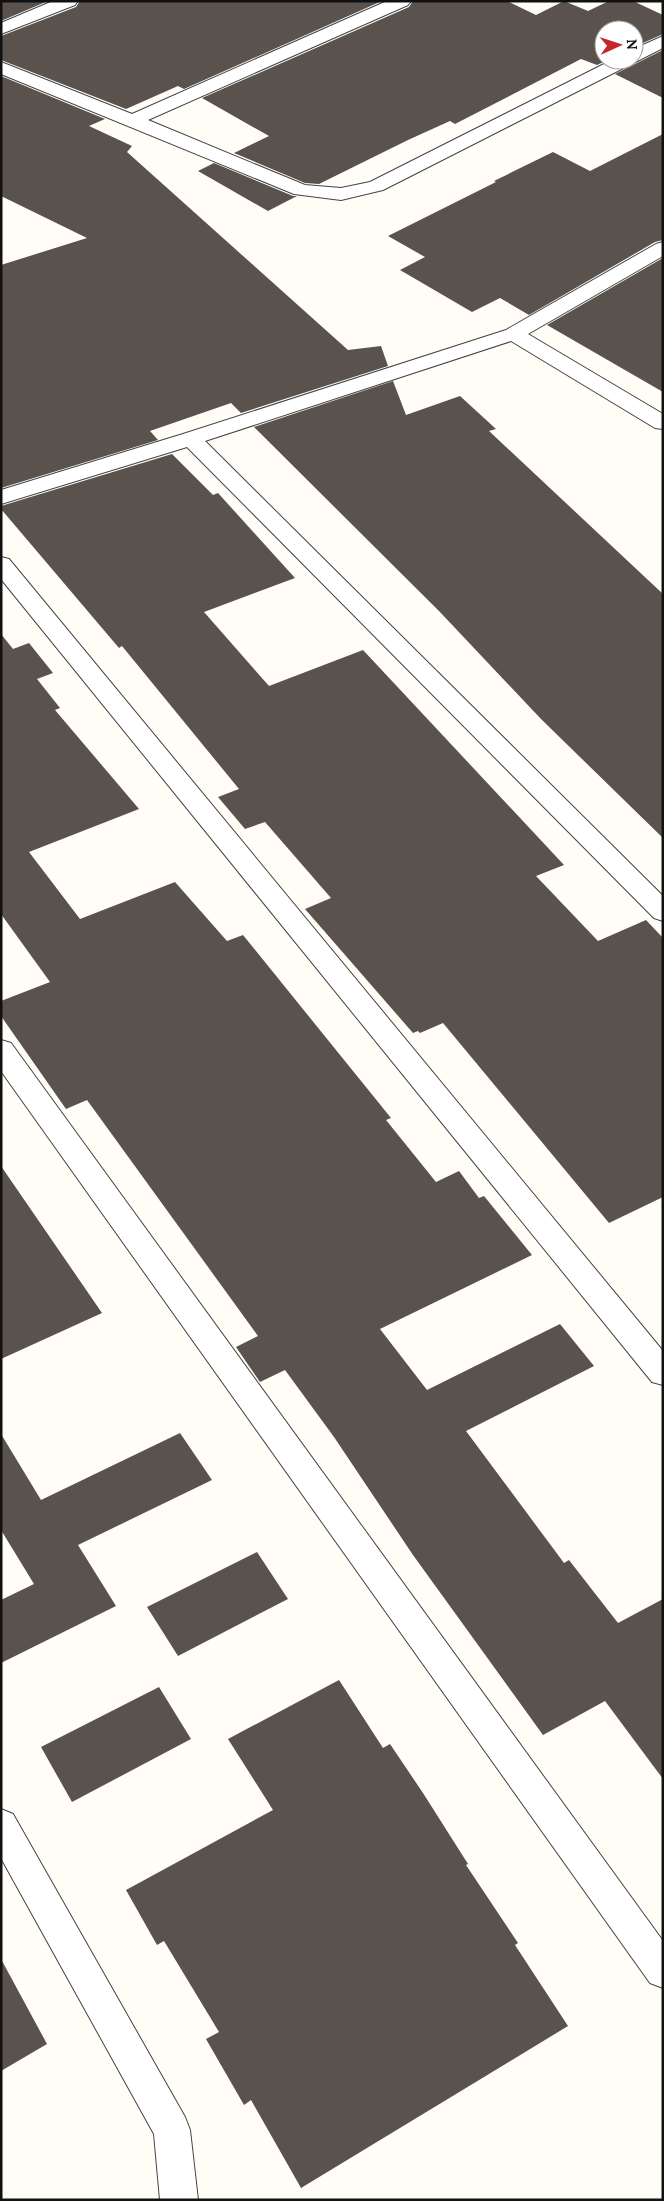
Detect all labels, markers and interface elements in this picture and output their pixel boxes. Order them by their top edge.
north arrow [594,20,644,70]
text: N [623,38,641,50]

